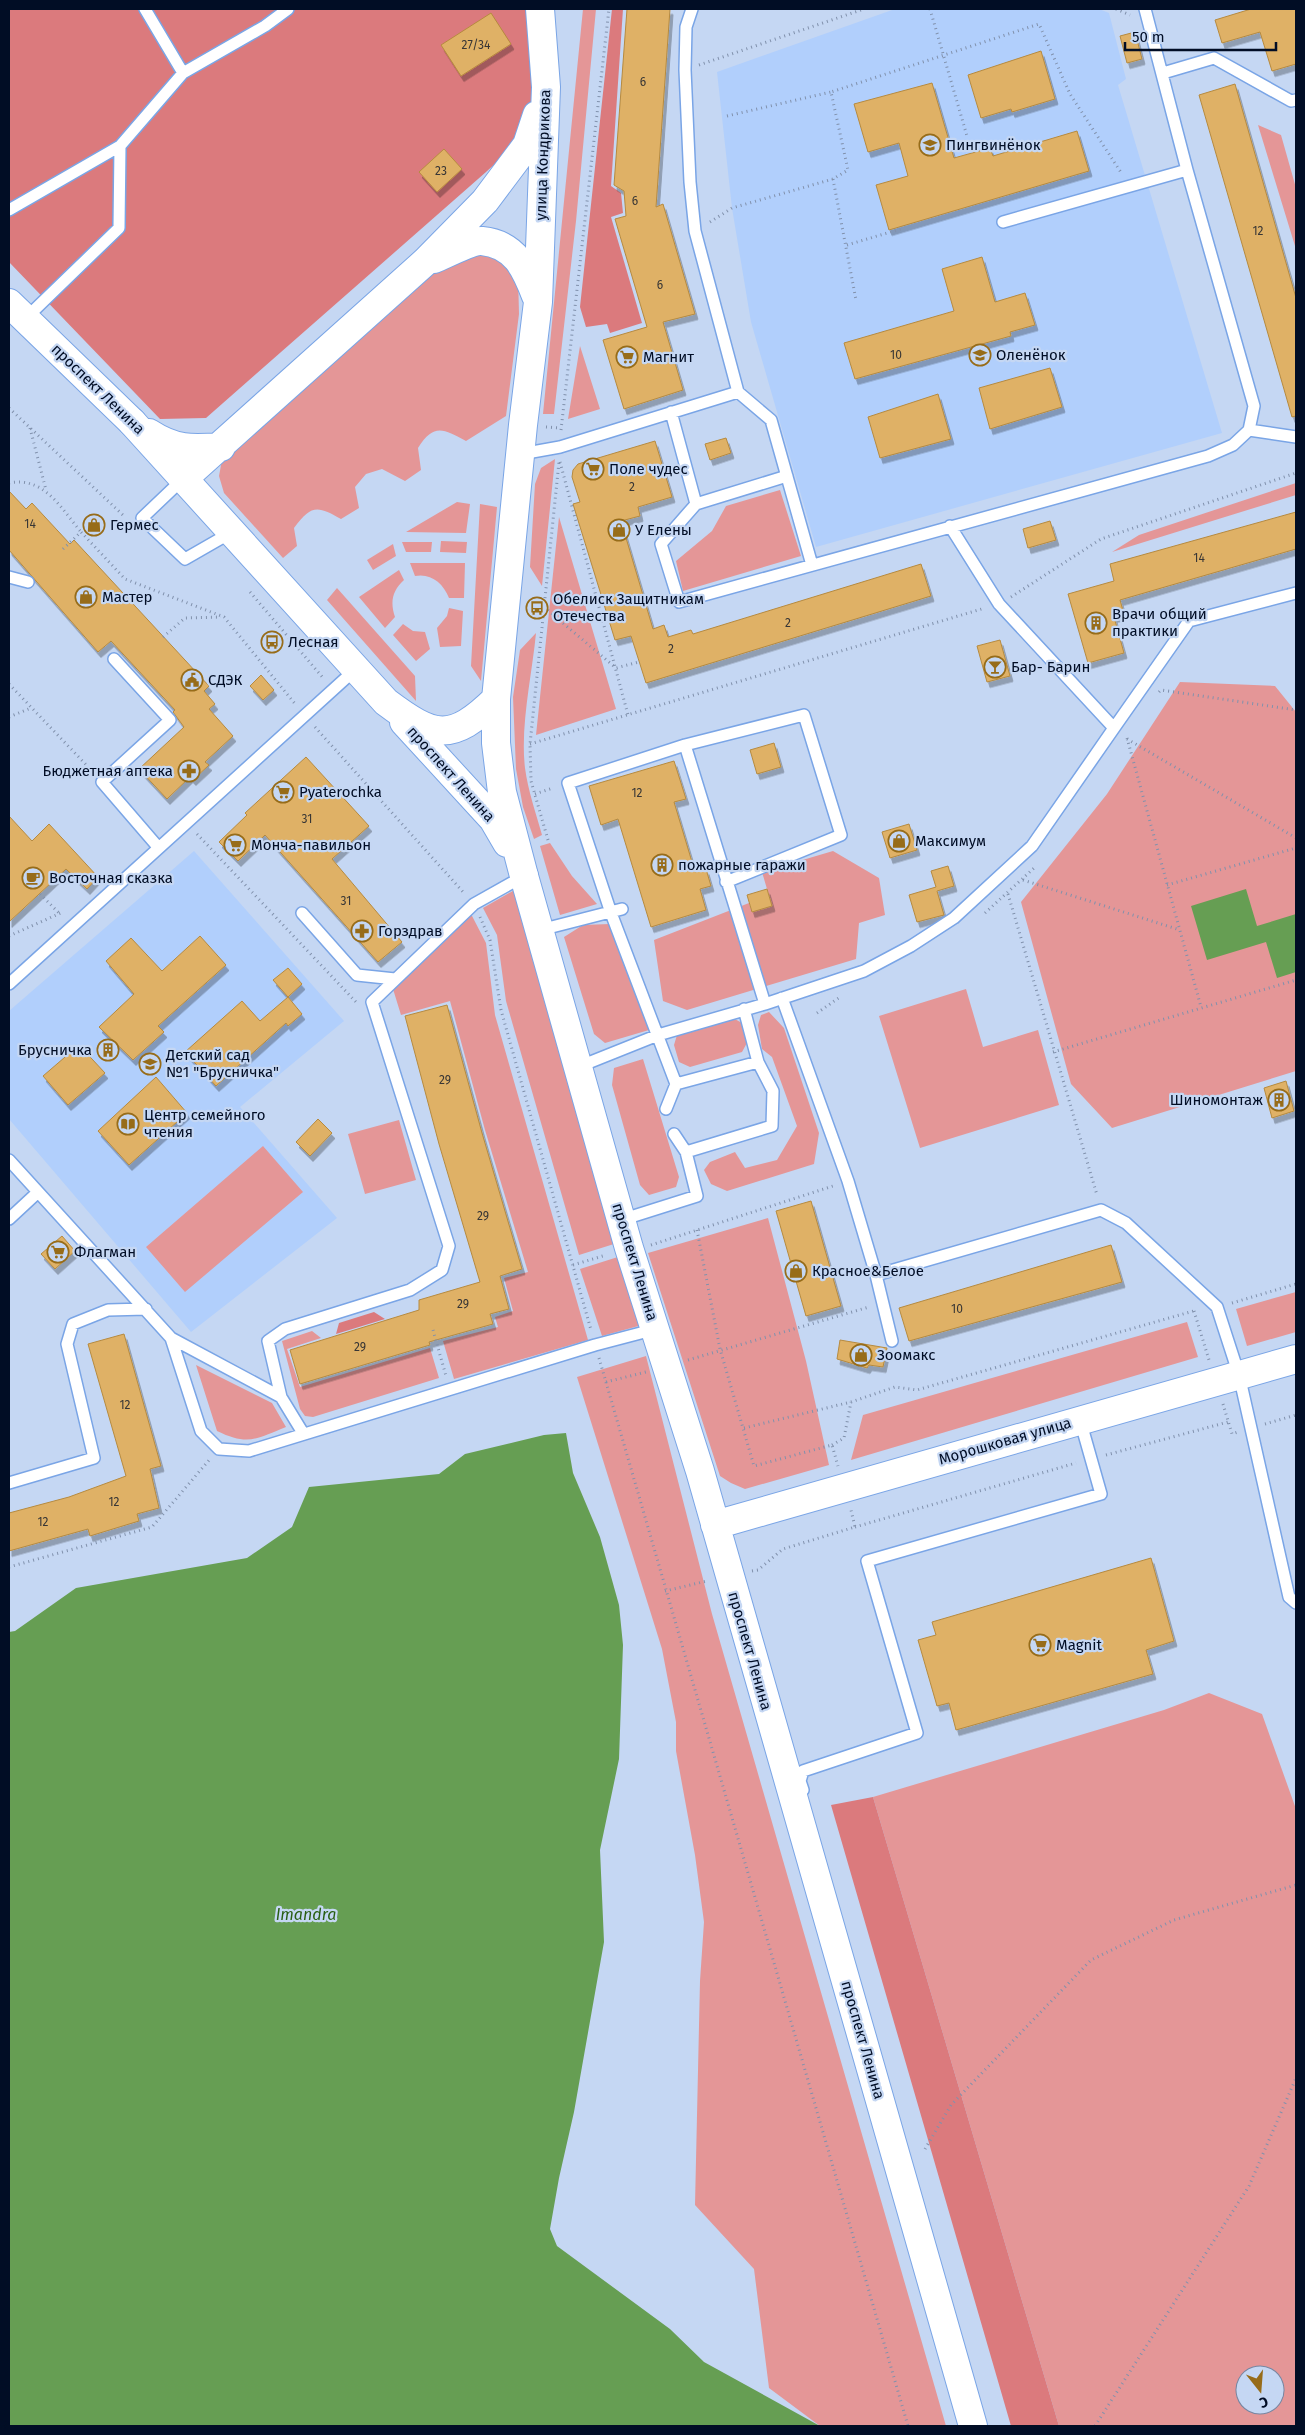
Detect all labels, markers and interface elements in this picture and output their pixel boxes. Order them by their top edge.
scale bar [1125,20,1276,52]
text: 50 m [1132,28,1165,46]
house number: 27/34 [462,38,491,52]
house number: 6 [640,75,646,89]
street label: улица Кондрикова [532,89,554,221]
school or university icon: Пингвинёнок [918,133,942,157]
place label: Пингвинёнок [946,136,1041,154]
house number: 23 [435,164,447,178]
house number: 6 [632,194,638,208]
house number: 12 [1252,224,1264,238]
house number: 6 [657,278,663,292]
street label: проспект Ленина [48,340,148,438]
school or university icon: Оленёнок [968,343,992,367]
supermarket icon: Магнит [615,345,639,369]
place label: Оленёнок [996,346,1066,364]
place label: Магнит [643,348,694,366]
house number: 10 [890,348,902,362]
supermarket icon: Поле чудес [581,457,605,481]
place label: Поле чудес [609,460,688,478]
house number: 2 [629,480,635,494]
shop icon: Гермес [82,513,106,537]
place label: Гермес [110,516,159,534]
house number: 14 [24,517,36,531]
shop icon: У Елены [607,518,631,542]
place label: У Елены [635,521,692,539]
house number: 14 [1193,551,1205,565]
shop icon: Мастер [74,585,98,609]
place label: Мастер [102,588,152,606]
place label: Обелиск Защитникам Отечества [553,590,704,625]
bus stop icon: Обелиск Защитникам Отечества [525,596,549,620]
place label: Врачи общий практики [1112,605,1207,640]
building icon: Врачи общий практики [1084,611,1108,635]
house number: 2 [785,616,791,630]
bus stop icon: Лесная [260,630,284,654]
place label: Лесная [288,633,339,651]
house number: 2 [668,642,674,656]
bar icon: Бар- Барин [983,655,1007,679]
place label: Бар- Барин [1011,658,1090,676]
public building icon: СДЭК [180,668,204,692]
place label: СДЭК [208,671,243,689]
street label: проспект Ленина [403,723,499,825]
pharmacy icon: Бюджетная аптека [177,759,201,783]
place label: Бюджетная аптека [43,762,173,780]
supermarket icon: Pyaterochka [271,780,295,804]
place label: Pyaterochka [299,783,382,801]
house number: 12 [631,786,643,800]
house number: 31 [302,812,312,826]
shop icon: Максимум [887,829,911,853]
place label: Максимум [915,832,986,850]
supermarket icon: Монча-павильон [223,833,247,857]
place label: Монча-павильон [251,836,371,854]
building icon: пожарные гаражи [650,853,674,877]
place label: пожарные гаражи [678,856,806,874]
cafe icon: Восточная сказка [21,866,45,890]
place label: Восточная сказка [49,869,173,887]
house number: 31 [341,894,351,908]
pharmacy icon: Горздрав [350,919,374,943]
place label: Горздрав [378,922,443,940]
building icon: Брусничка [96,1038,120,1062]
place label: Брусничка [18,1041,92,1059]
place label: Детский сад №1 "Брусничка" [165,1046,279,1081]
school or university icon: Детский сад №1 "Брусничка" [138,1052,162,1076]
house number: 29 [439,1073,451,1087]
building icon: Шиномонтаж [1267,1088,1291,1112]
place label: Шиномонтаж [1170,1091,1263,1109]
place label: Центр семейного чтения [144,1106,265,1141]
library icon: Центр семейного чтения [116,1112,140,1136]
street label: проспект Ленина [609,1201,661,1323]
house number: 29 [477,1209,489,1223]
supermarket icon: Флагман [46,1240,70,1264]
place label: Флагман [74,1243,136,1261]
shop icon: Красное&Белое [784,1259,808,1283]
place label: Красное&Белое [812,1262,924,1280]
house number: 29 [457,1297,469,1311]
house number: 10 [951,1302,963,1316]
house number: 29 [354,1340,366,1354]
shop icon: Зоомакс [849,1343,873,1367]
place label: Зоомакс [877,1346,935,1364]
house number: 12 [119,1398,131,1412]
street label: Морошковая улица [937,1413,1073,1469]
house number: 12 [108,1495,120,1509]
house number: 12 [37,1515,49,1529]
street label: проспект Ленина [724,1590,776,1712]
supermarket icon: Magnit [1028,1633,1052,1657]
place label: Magnit [1056,1636,1103,1654]
water label: Imandra [276,1905,336,1924]
street label: проспект Ленина [837,1979,889,2101]
north arrow [1235,2365,1285,2415]
text: С [1257,2393,1270,2411]

